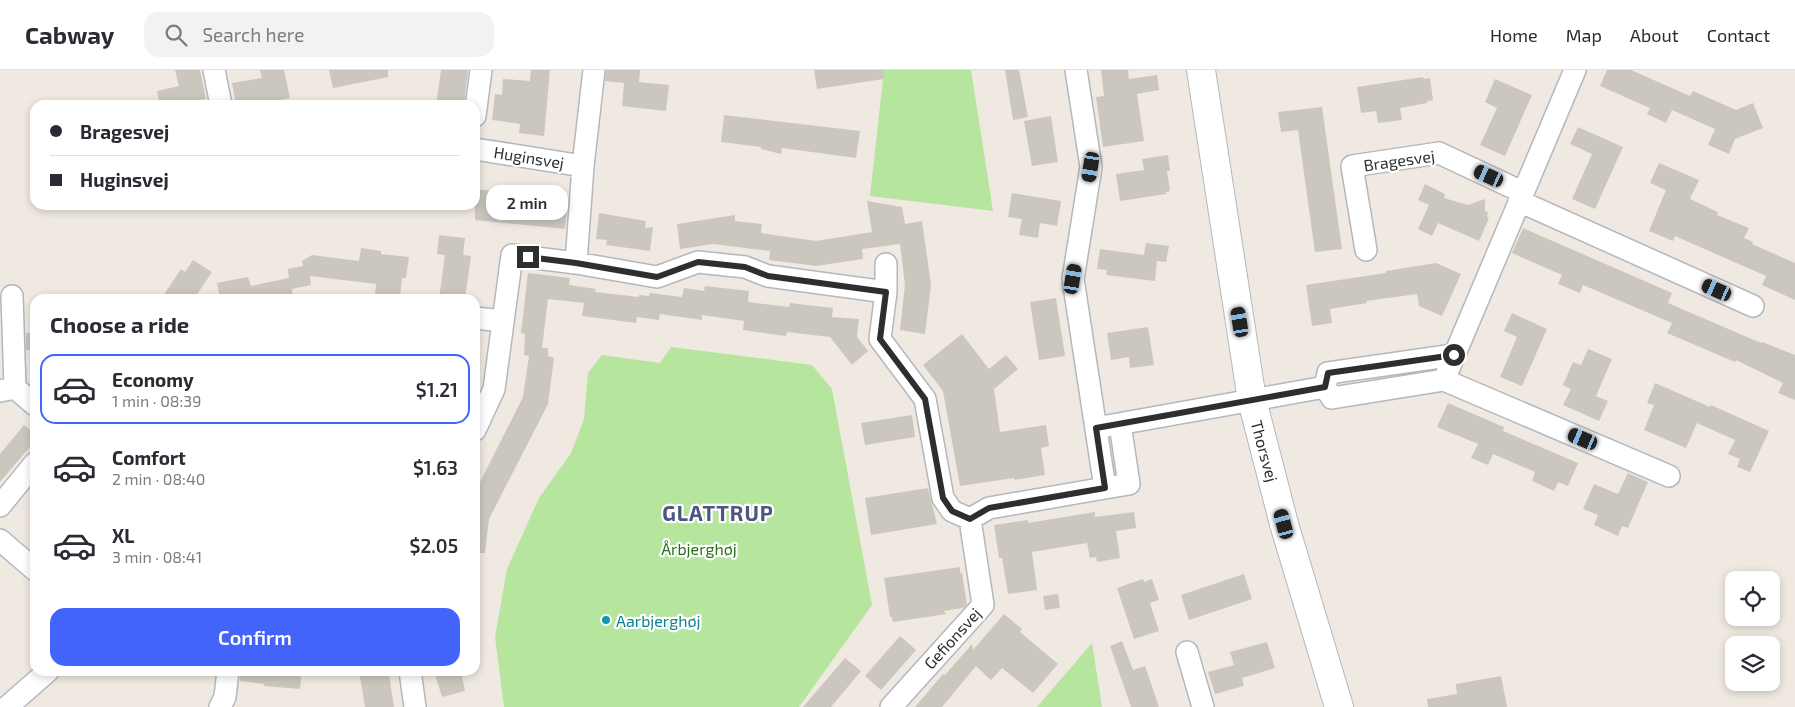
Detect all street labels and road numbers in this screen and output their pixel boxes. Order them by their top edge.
street label: Huginsvej [492,142,566,173]
street label: Bragesvej [1362,146,1436,175]
street label: Thorsvej [1247,418,1282,484]
street label: Gefionsvej [920,603,985,673]

